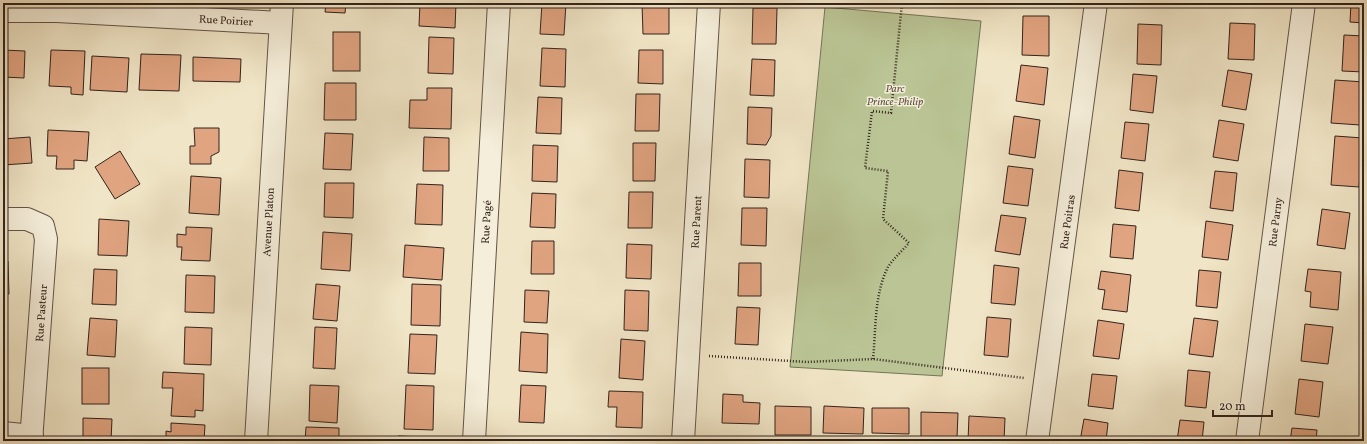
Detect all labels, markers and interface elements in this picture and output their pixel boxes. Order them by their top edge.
street label: Rue Poirier [198,13,254,30]
park label: Parc Prince-Philip [867,82,923,110]
street label: Avenue Platon [260,187,279,257]
street label: Rue Poitras [1057,194,1080,251]
street label: Rue Parent [689,195,706,249]
street label: Rue Parny [1266,197,1287,248]
street label: Rue Pagé [479,200,496,244]
street label: Rue Pasteur [33,284,52,342]
scale bar [1213,392,1272,418]
text: 20 m [1219,399,1246,415]

